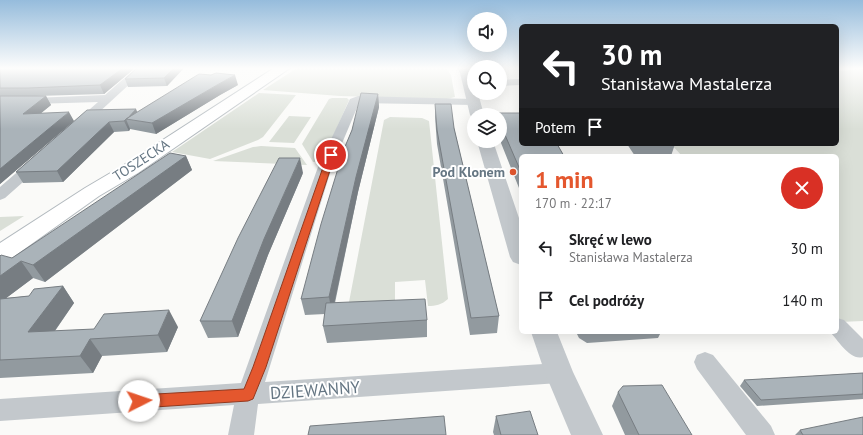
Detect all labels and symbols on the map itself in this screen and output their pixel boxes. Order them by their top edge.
street label: TOSZECKA [109,135,173,185]
pin [314,138,348,172]
place label: Pod Klonem [433,163,505,181]
marker: Pod Klonem [508,167,518,177]
street label: DZIEWANNY [269,376,361,404]
position arrow [118,380,160,422]

